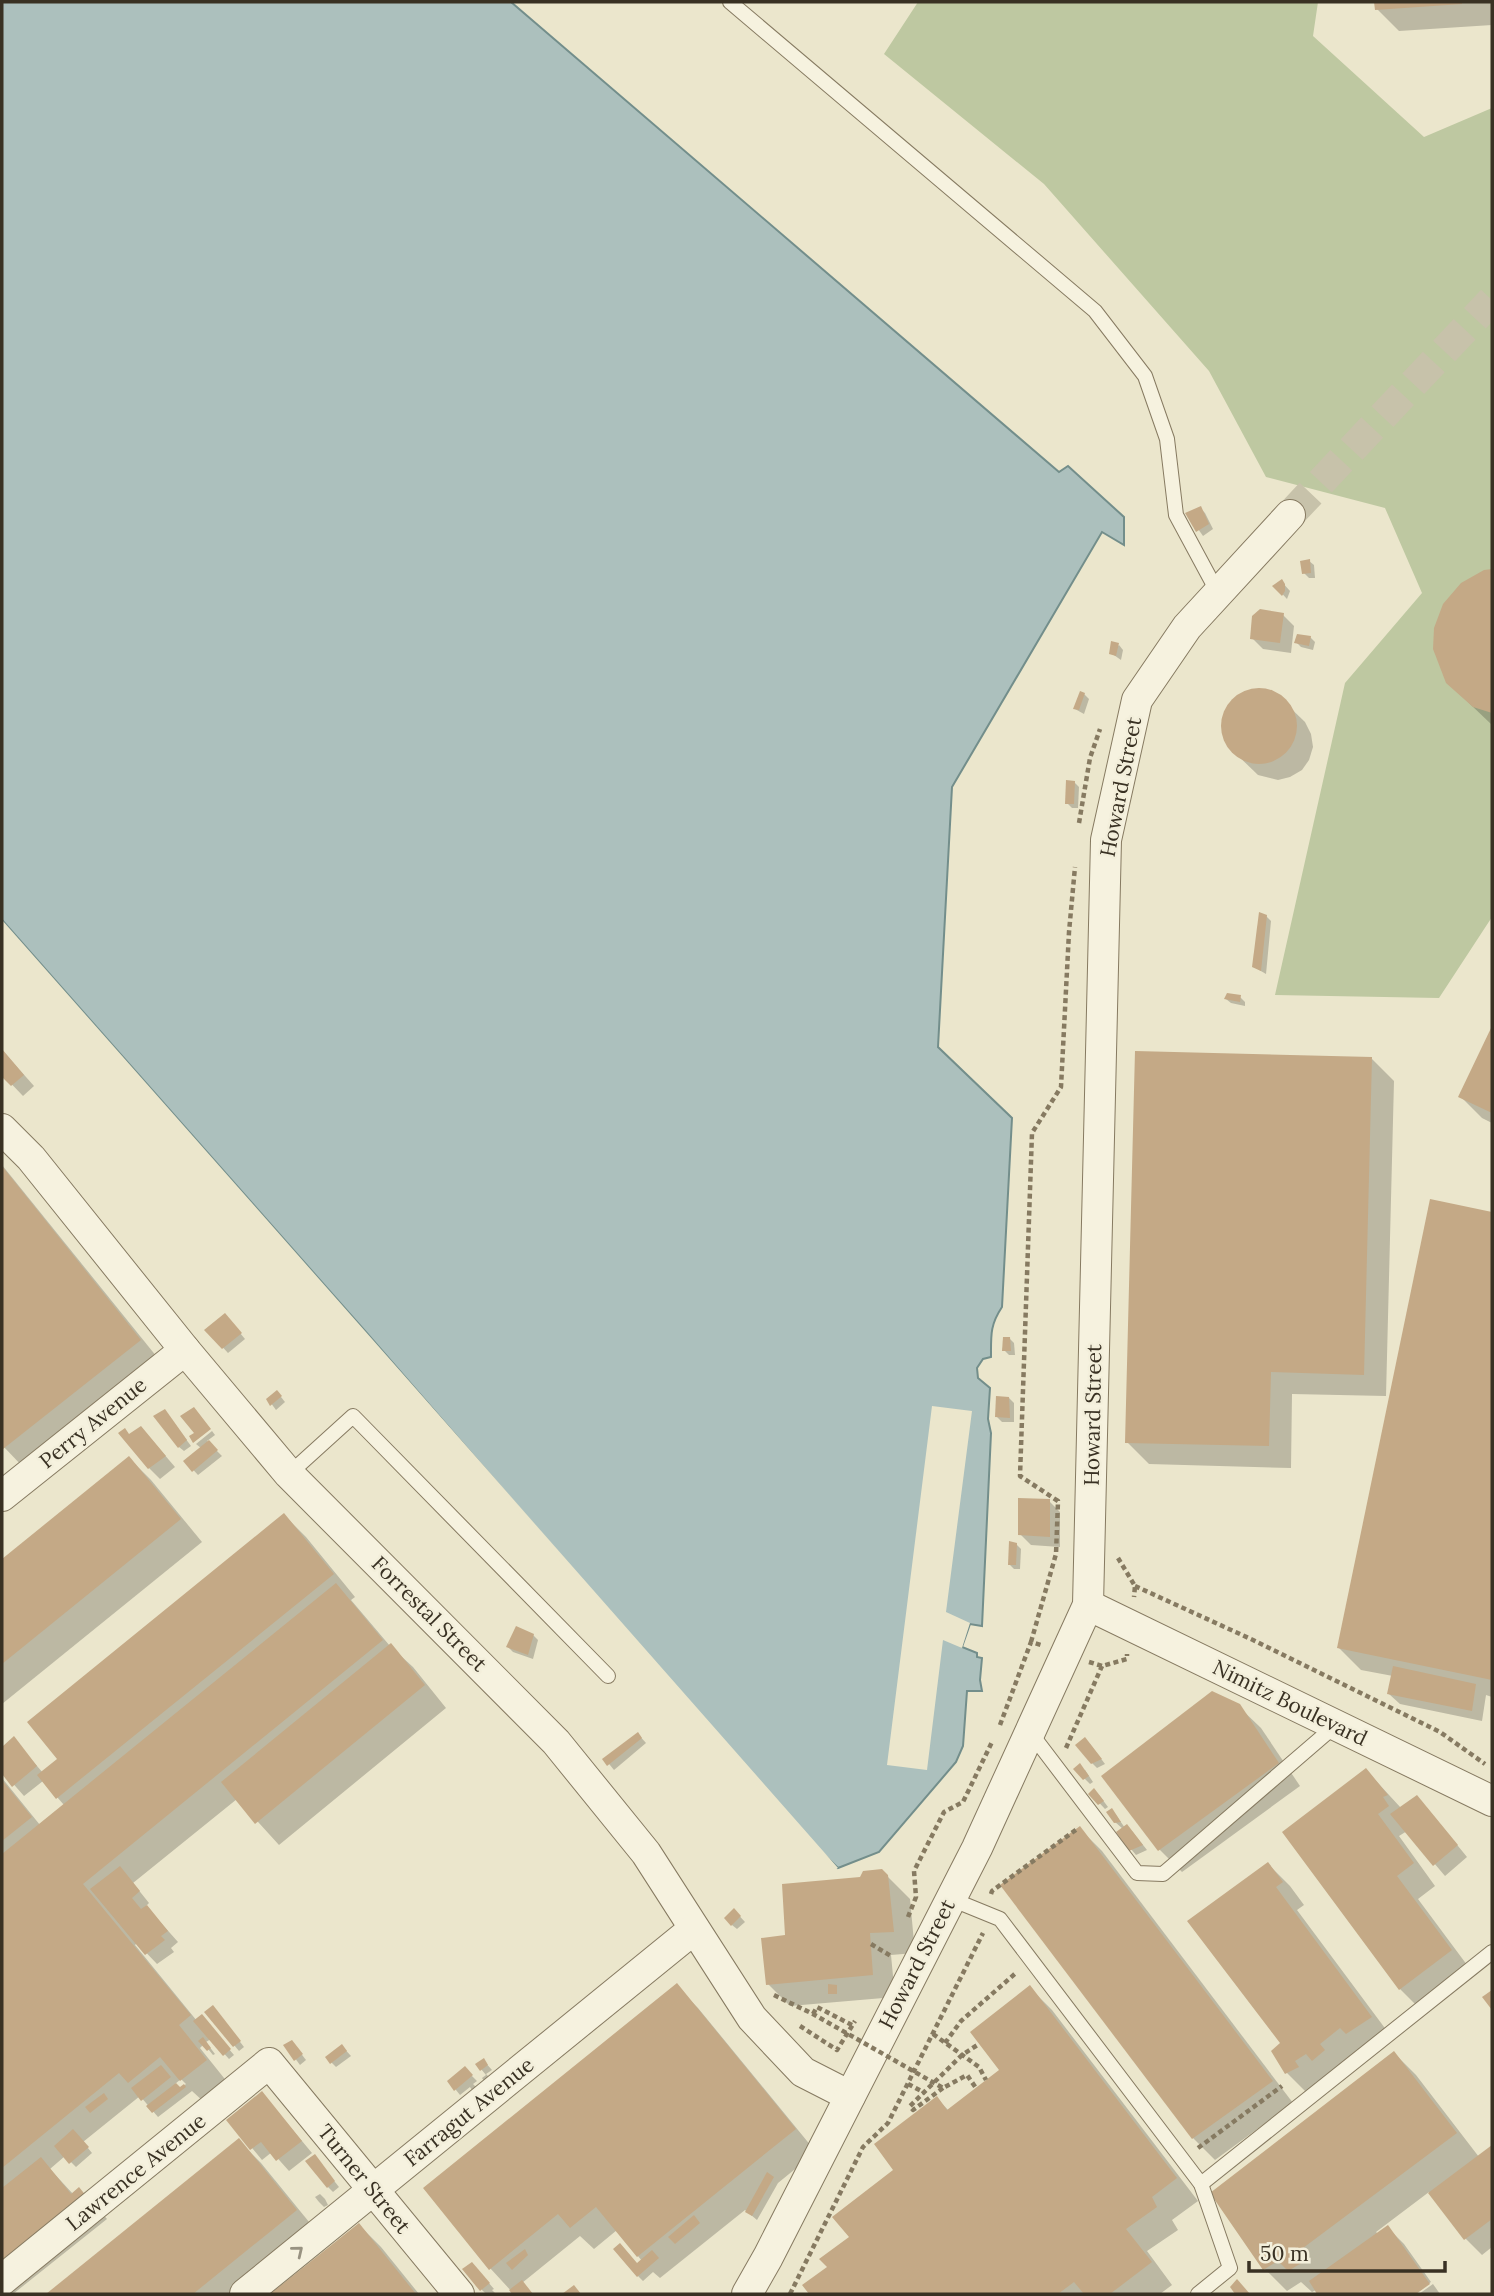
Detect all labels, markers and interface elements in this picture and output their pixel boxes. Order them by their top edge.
street label: Howard Street [1094,714,1147,859]
street label: Howard Street [1078,1343,1107,1486]
street label: Perry Avenue [34,1371,152,1474]
street label: Forrestal Street [366,1550,493,1678]
street label: Nimitz Boulevard [1208,1653,1372,1752]
street label: Howard Street [872,1894,961,2033]
street label: Farragut Avenue [398,2051,539,2172]
street label: Lawrence Avenue [60,2107,211,2236]
street label: Turner Street [312,2118,417,2240]
scale bar [1249,2230,1445,2274]
text: 50 m [1260,2240,1309,2267]
one-way arrow [290,2247,303,2259]

